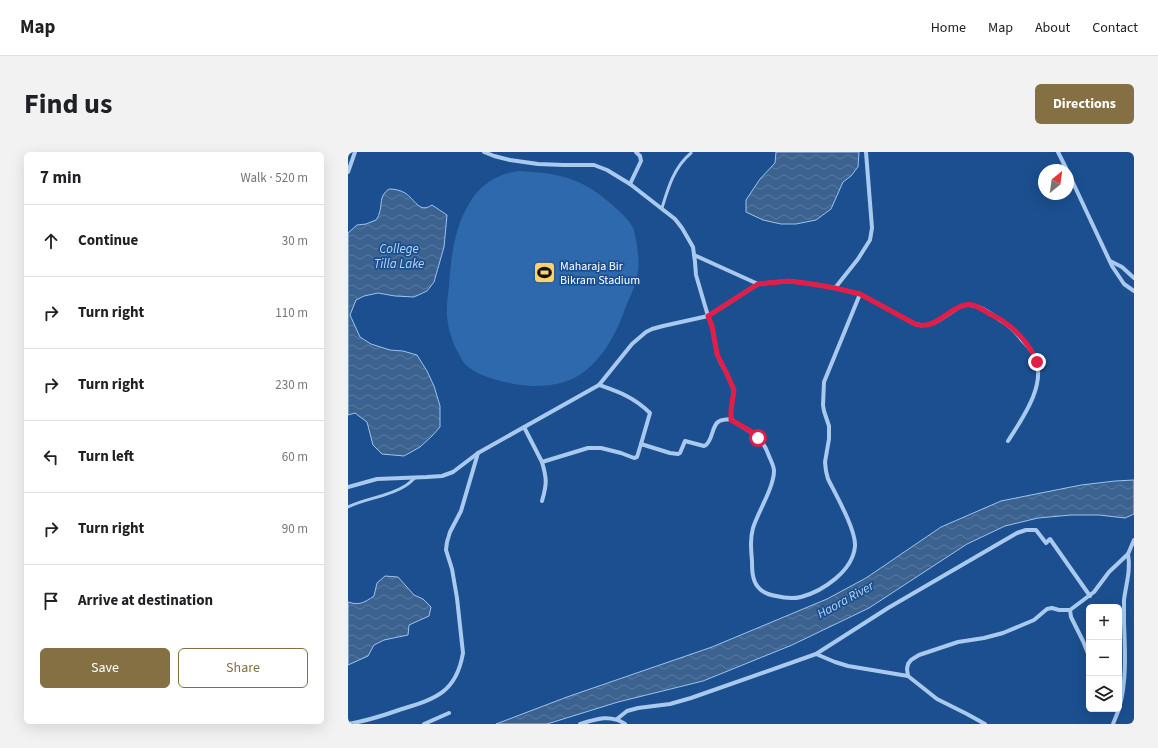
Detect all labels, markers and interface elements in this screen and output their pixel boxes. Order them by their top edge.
text: Map [20,14,55,41]
text: Home [931,18,966,38]
text: Map [988,18,1013,38]
text: About [1035,18,1070,38]
text: Contact [1092,18,1138,38]
text: Find us [24,84,112,124]
button: Directions [1035,84,1134,124]
north arrow [1038,164,1074,200]
text: 7 min [40,166,81,190]
text: Walk · 520 m [240,169,308,187]
icon: ahead [40,230,62,252]
text: Continue [78,230,138,251]
text: 30 m [282,232,308,250]
water label: College Tilla Lake [374,240,424,273]
place label: Maharaja Bir Bikram Stadium [560,258,640,289]
sports icon: Maharaja Bir Bikram Stadium [531,260,557,286]
icon: right [40,302,62,324]
text: Turn right [78,302,144,323]
text: 110 m [275,304,308,322]
route end [1028,353,1046,371]
icon: right [40,374,62,396]
text: Turn right [78,374,144,395]
text: 230 m [275,376,308,394]
route start [749,429,767,447]
icon: left [40,446,62,468]
text: Turn left [78,446,134,467]
text: 60 m [282,448,308,466]
icon: right [40,518,62,540]
text: Turn right [78,518,144,539]
text: 90 m [282,520,308,538]
water label: Haora River [814,577,878,623]
icon: arrive [40,590,62,612]
text: Arrive at destination [78,590,213,611]
map controls [1086,604,1122,712]
button: + [1086,604,1122,640]
button: − [1086,640,1122,676]
button: Save [40,648,170,688]
button: Share [178,648,308,688]
button: layers [1086,676,1122,712]

